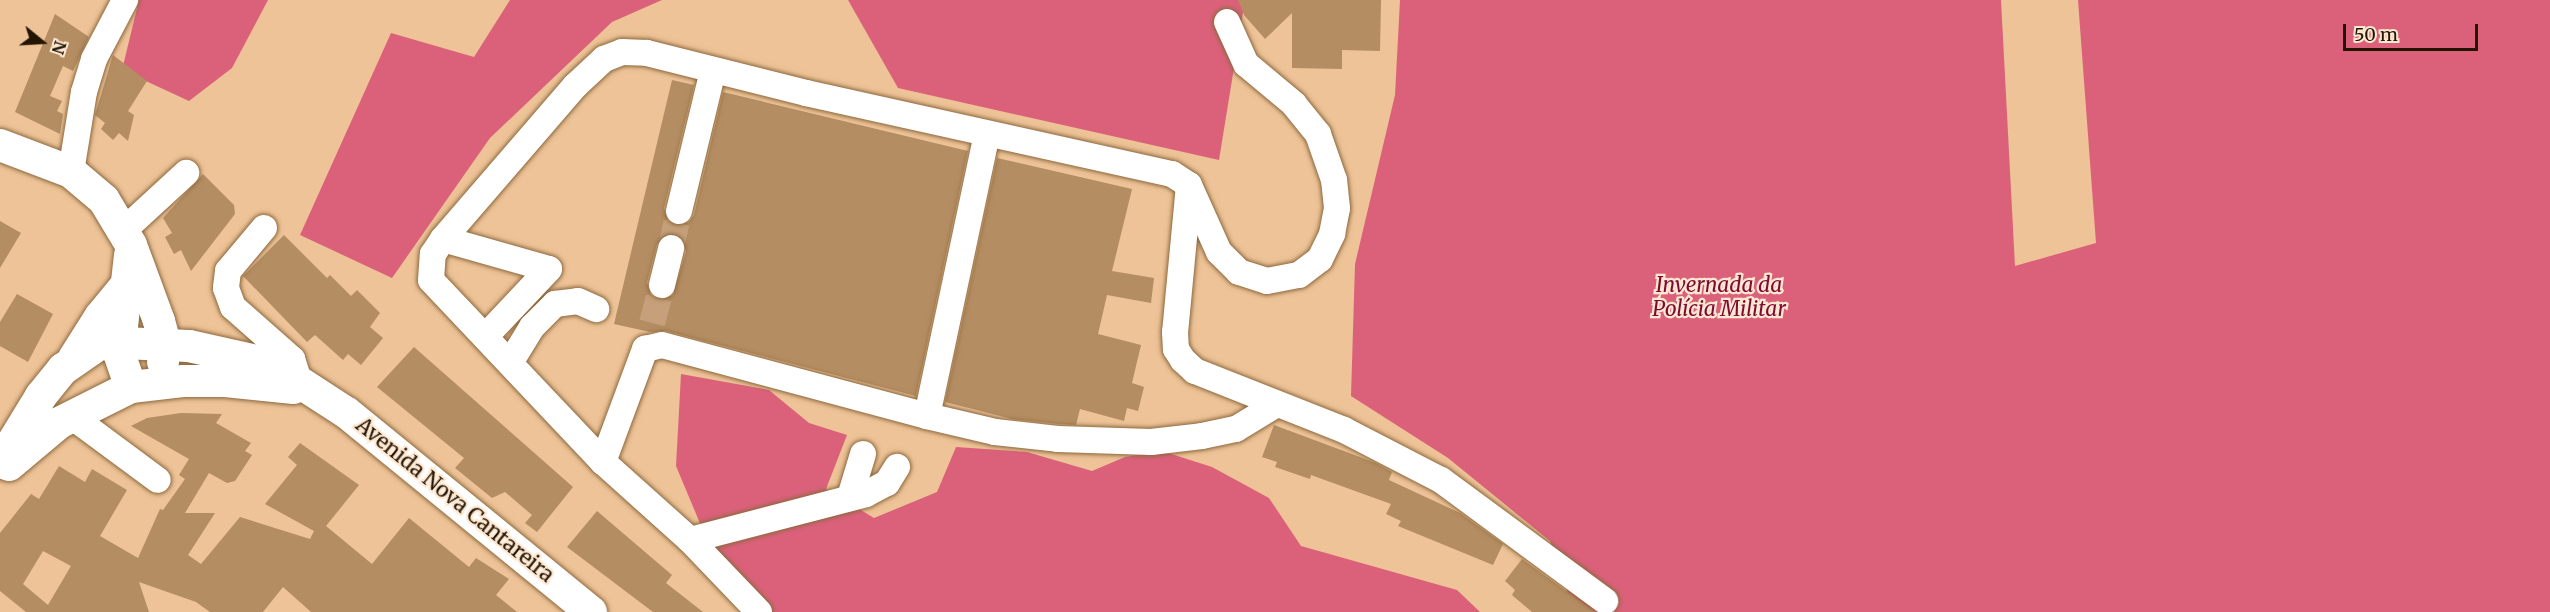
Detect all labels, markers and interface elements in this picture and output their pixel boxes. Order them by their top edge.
north arrow [12,12,72,72]
scale bar [2346,12,2481,50]
text: 50 m [2354,23,2398,46]
text: N [48,38,71,57]
park label: Invernada da Polícia Militar [1652,272,1786,322]
street label: Avenida Nova Cantareira [351,412,559,588]

